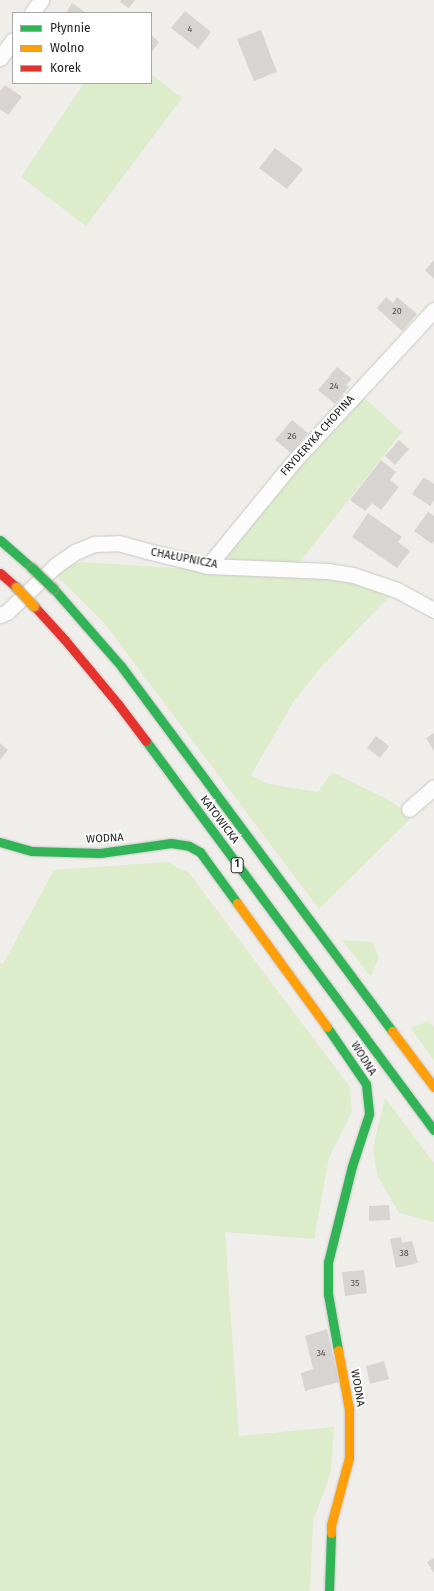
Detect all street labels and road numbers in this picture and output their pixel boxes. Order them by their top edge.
street label: FRYDERYKA CHOPINA [278,393,358,479]
street label: CHAŁUPNICZA [149,546,219,572]
street label: KATOWICKA [197,793,241,847]
street label: WODNA [86,831,124,847]
road number: 1 [230,857,244,873]
street label: WODNA [347,1040,379,1078]
street label: WODNA [347,1368,367,1408]

